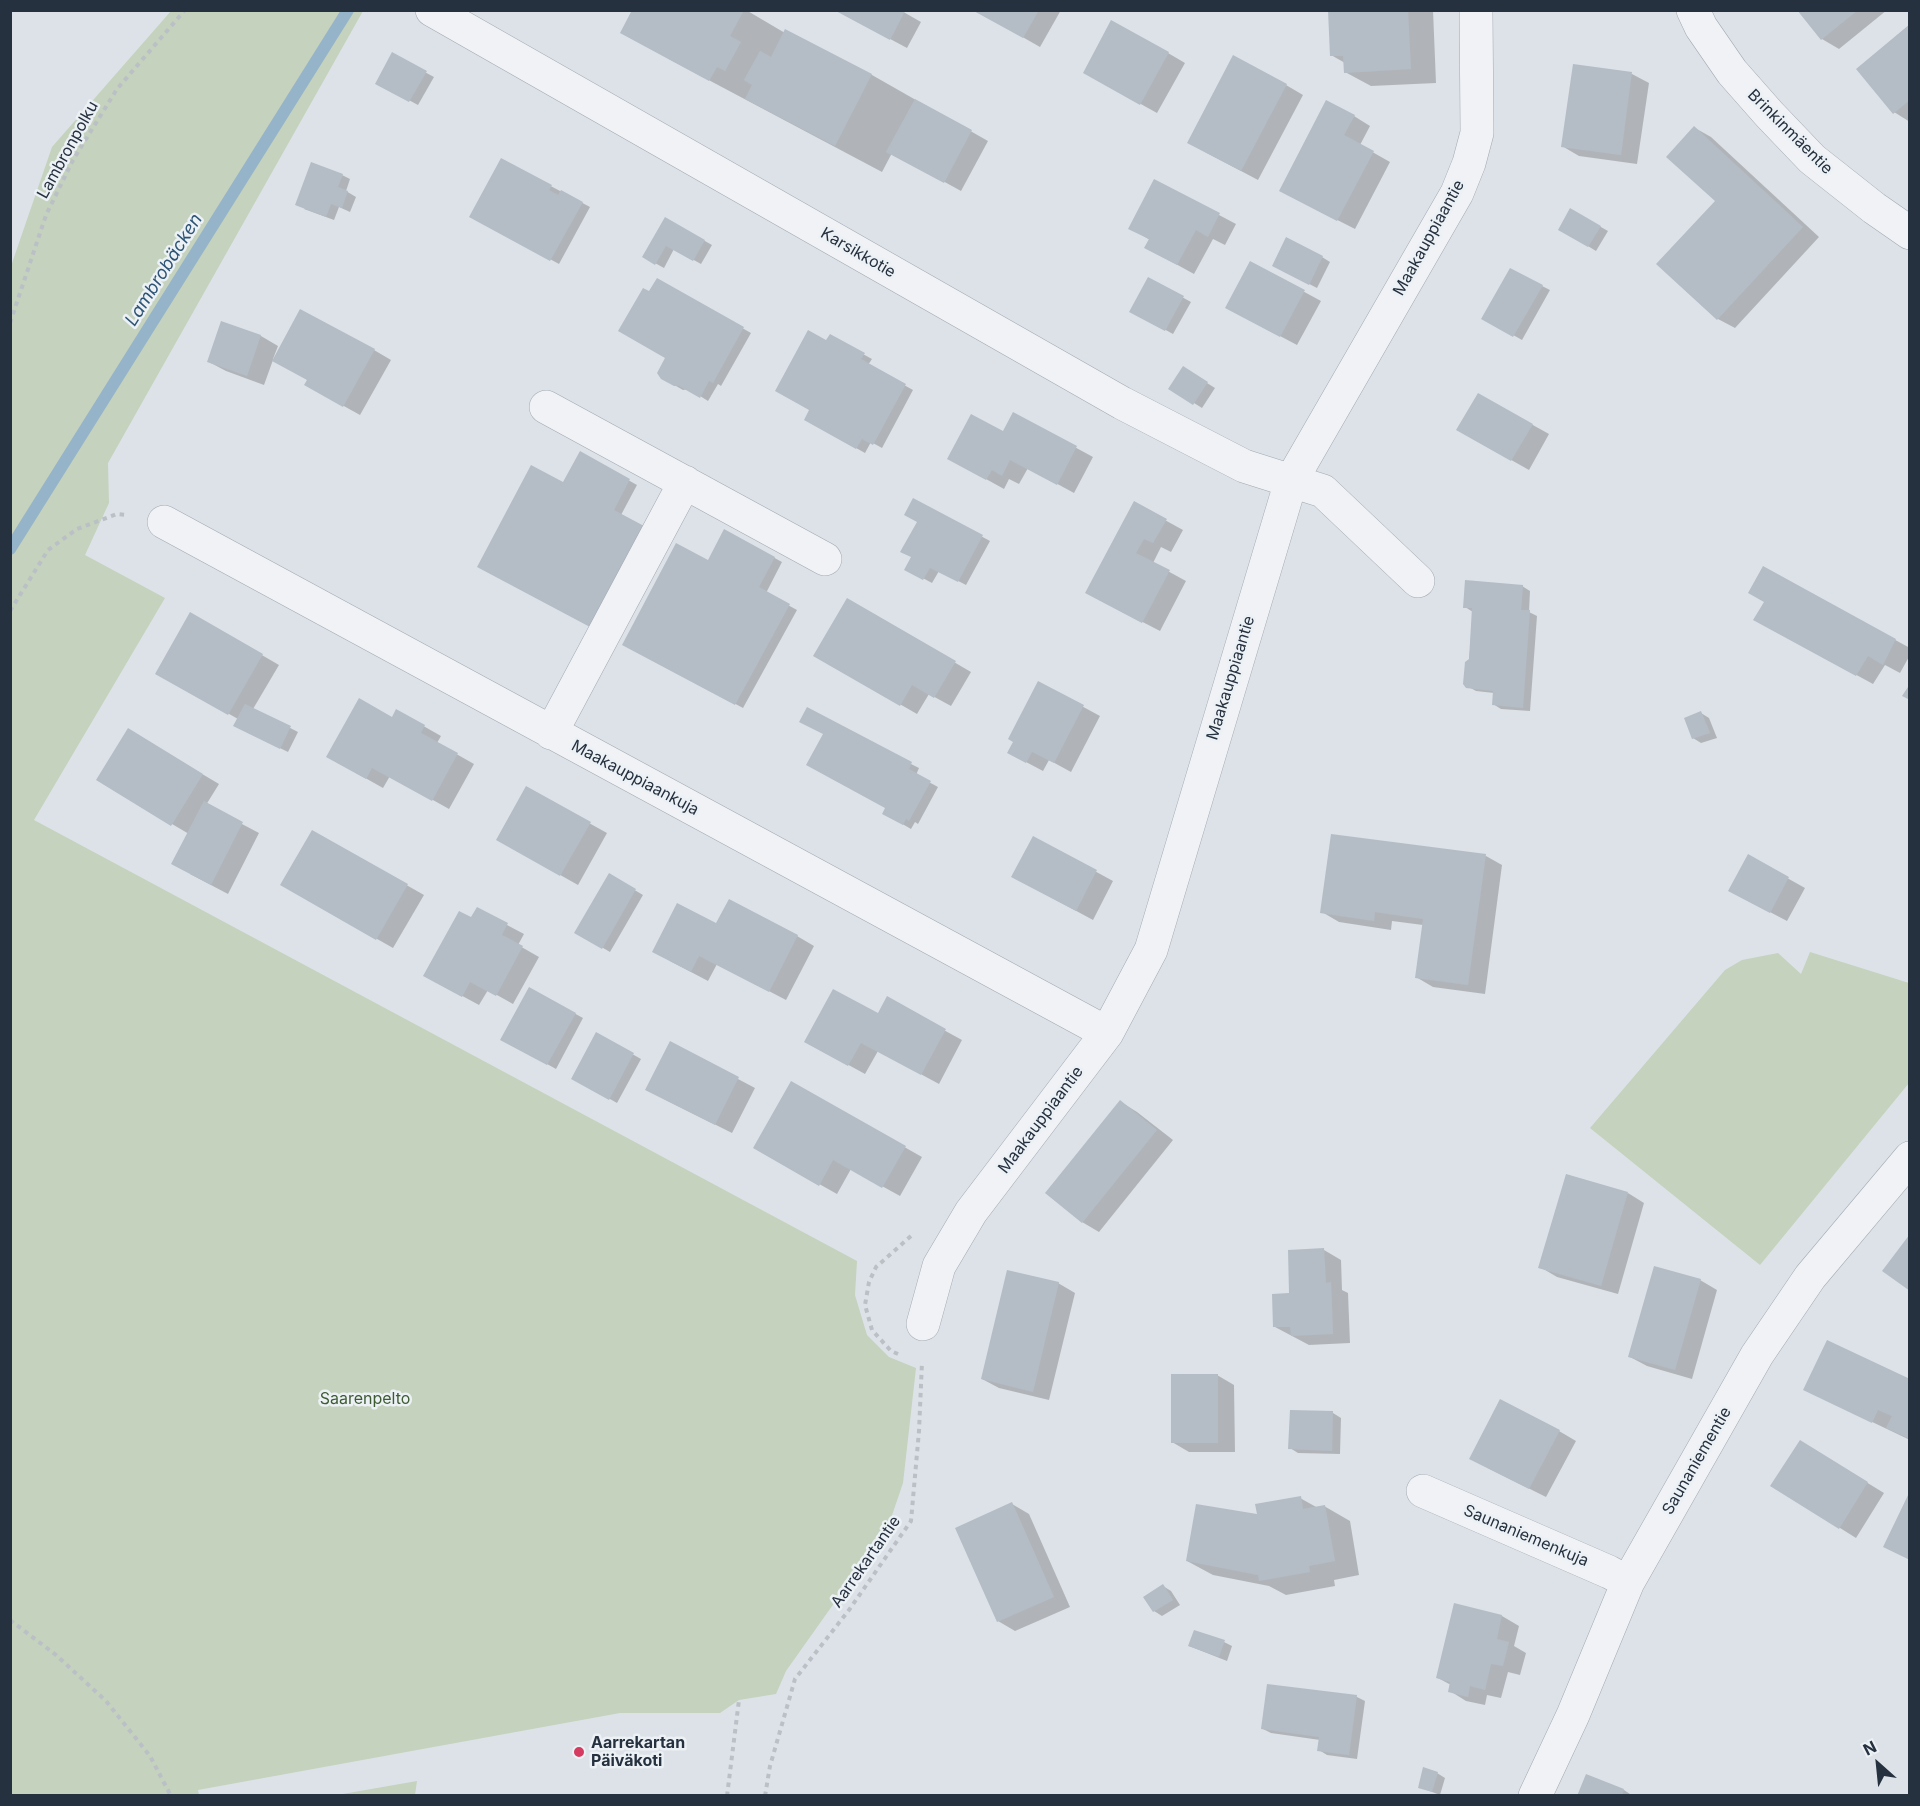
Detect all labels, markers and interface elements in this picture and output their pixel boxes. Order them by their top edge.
street label: Brinkinmäentie [1743,85,1837,179]
street label: Lambronpolku [33,98,103,202]
street label: Maakauppiaantie [1389,177,1469,299]
water label: Lambrobäcken [121,210,207,330]
street label: Karsikkotie [817,224,899,282]
street label: Maakauppiaantie [1203,614,1259,742]
street label: Maakauppiaankuja [568,736,702,820]
street label: Maakauppiaantie [995,1063,1087,1177]
park label: Saarenpelto [320,1389,410,1409]
street label: Saunaniementie [1658,1404,1736,1518]
street label: Saunaniemenkuja [1461,1501,1591,1571]
street label: Aarrekartantie [827,1512,905,1612]
place label: Aarrekartan Päiväkoti [591,1733,685,1771]
north arrow [1848,1734,1908,1794]
text: N [1860,1736,1880,1760]
marker: Aarrekartan Päiväkoti [572,1745,586,1759]

